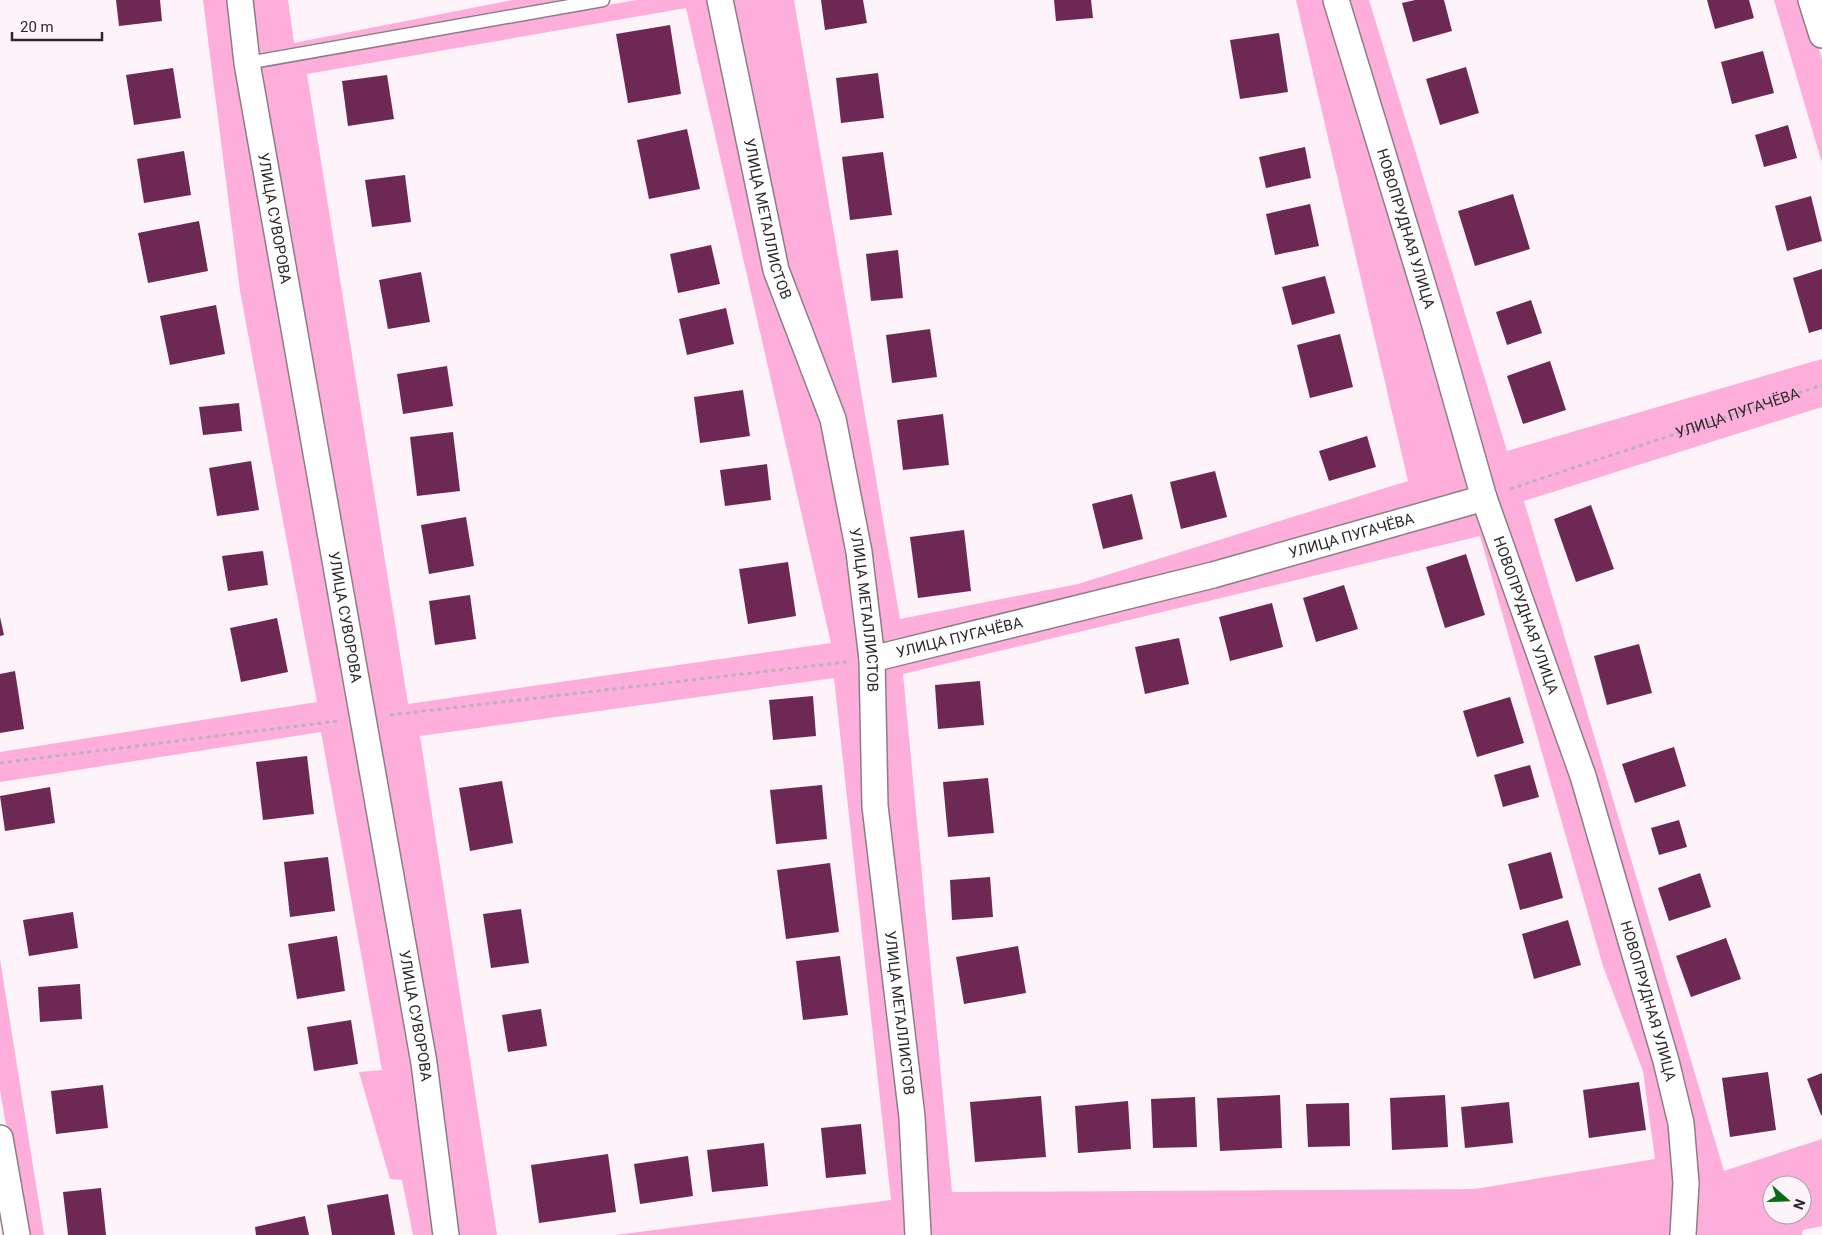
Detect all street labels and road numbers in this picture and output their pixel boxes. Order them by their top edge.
street label: УЛИЦА МЕТАЛЛИСТОВ [740,137,795,302]
street label: НОВОПРУДНАЯ УЛИЦА [1373,146,1439,311]
street label: УЛИЦА СУВОРОВА [254,151,295,285]
street label: УЛИЦА ПУГАЧЁВА [1673,384,1802,442]
street label: УЛИЦА ПУГАЧЁВА [1287,509,1416,562]
street label: УЛИЦА МЕТАЛЛИСТОВ [845,526,882,692]
street label: НОВОПРУДНАЯ УЛИЦА [1489,534,1562,697]
street label: УЛИЦА СУВОРОВА [325,550,366,684]
street label: УЛИЦА ПУГАЧЁВА [894,613,1025,662]
street label: НОВОПРУДНАЯ УЛИЦА [1617,919,1680,1083]
street label: УЛИЦА МЕТАЛЛИСТОВ [881,930,918,1096]
street label: УЛИЦА СУВОРОВА [395,949,435,1083]

